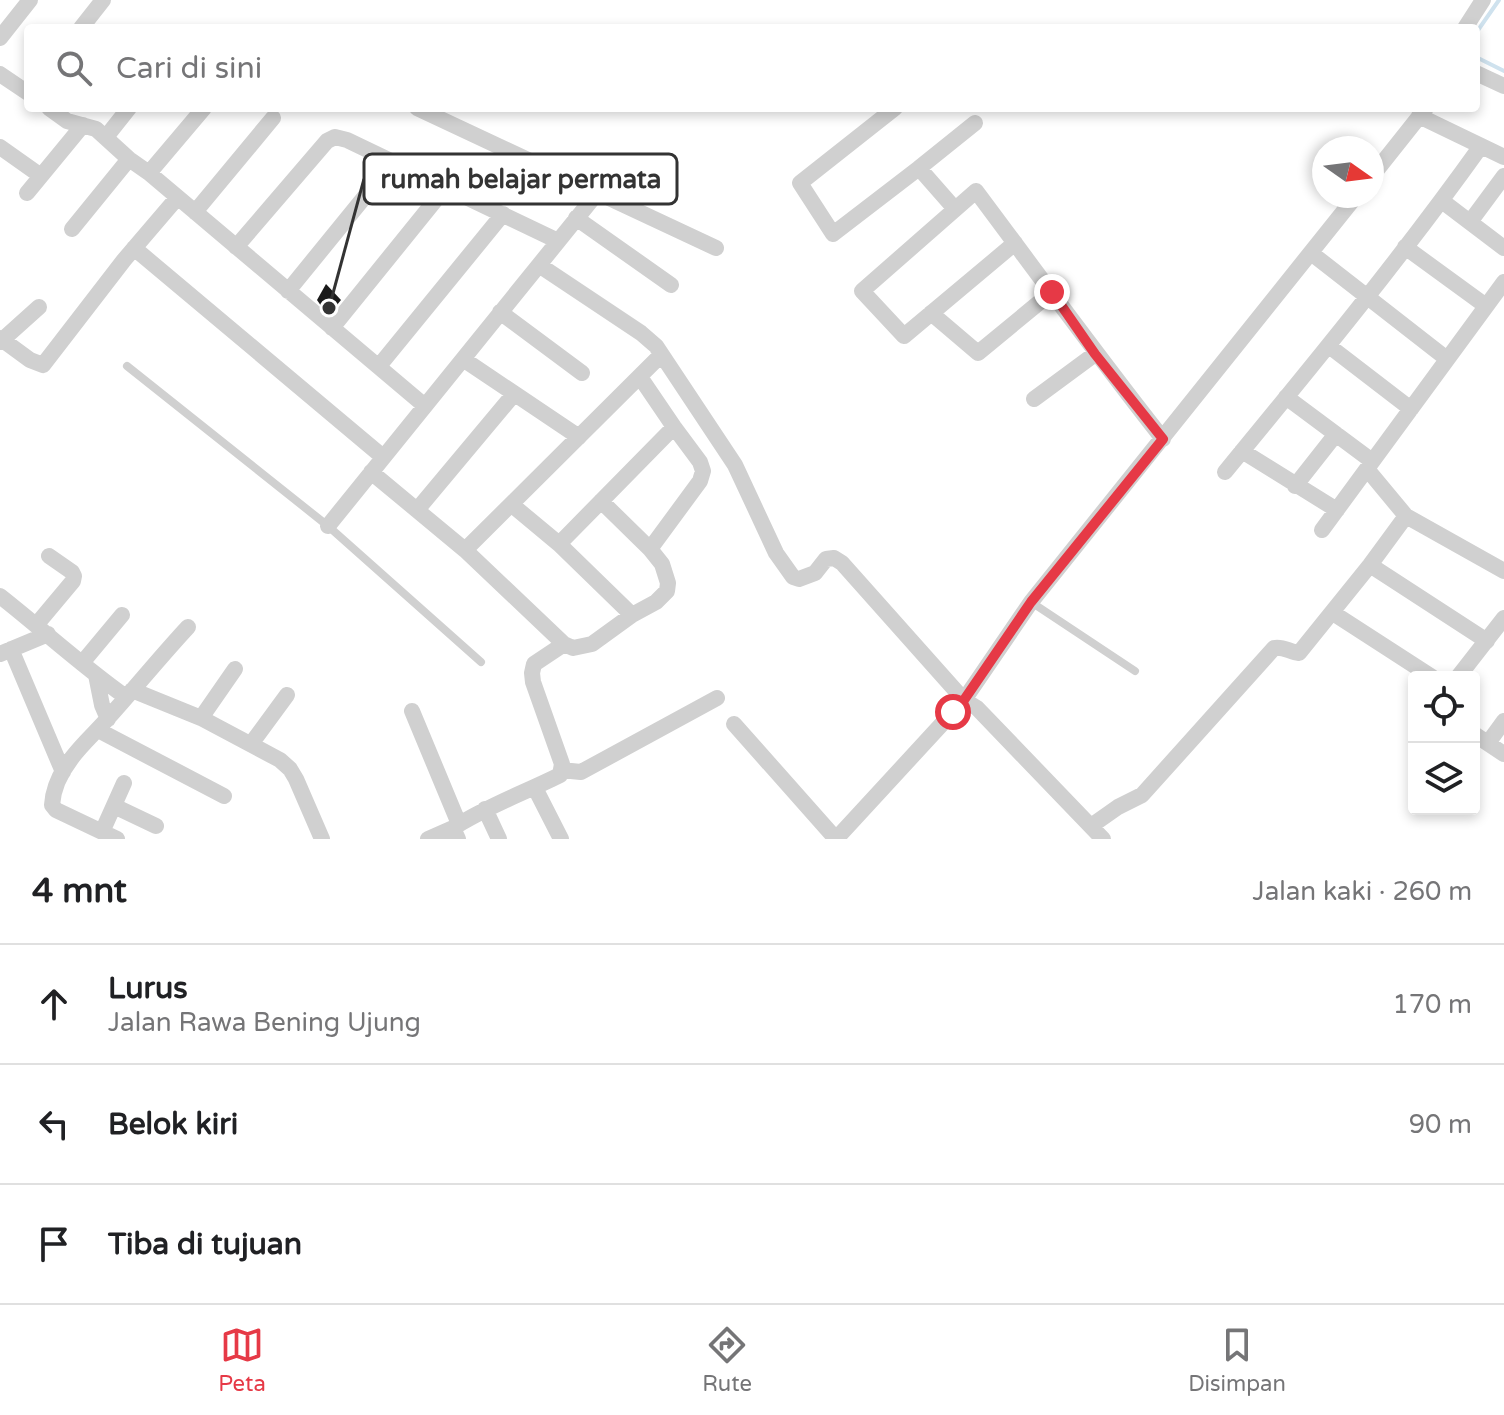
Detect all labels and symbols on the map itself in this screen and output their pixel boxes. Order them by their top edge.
north arrow [1312,136,1384,208]
callout: rumah belajar permata [364,154,677,204]
text: rumah belajar permata [381,164,661,195]
route end [1034,274,1070,310]
route start [935,694,971,730]

